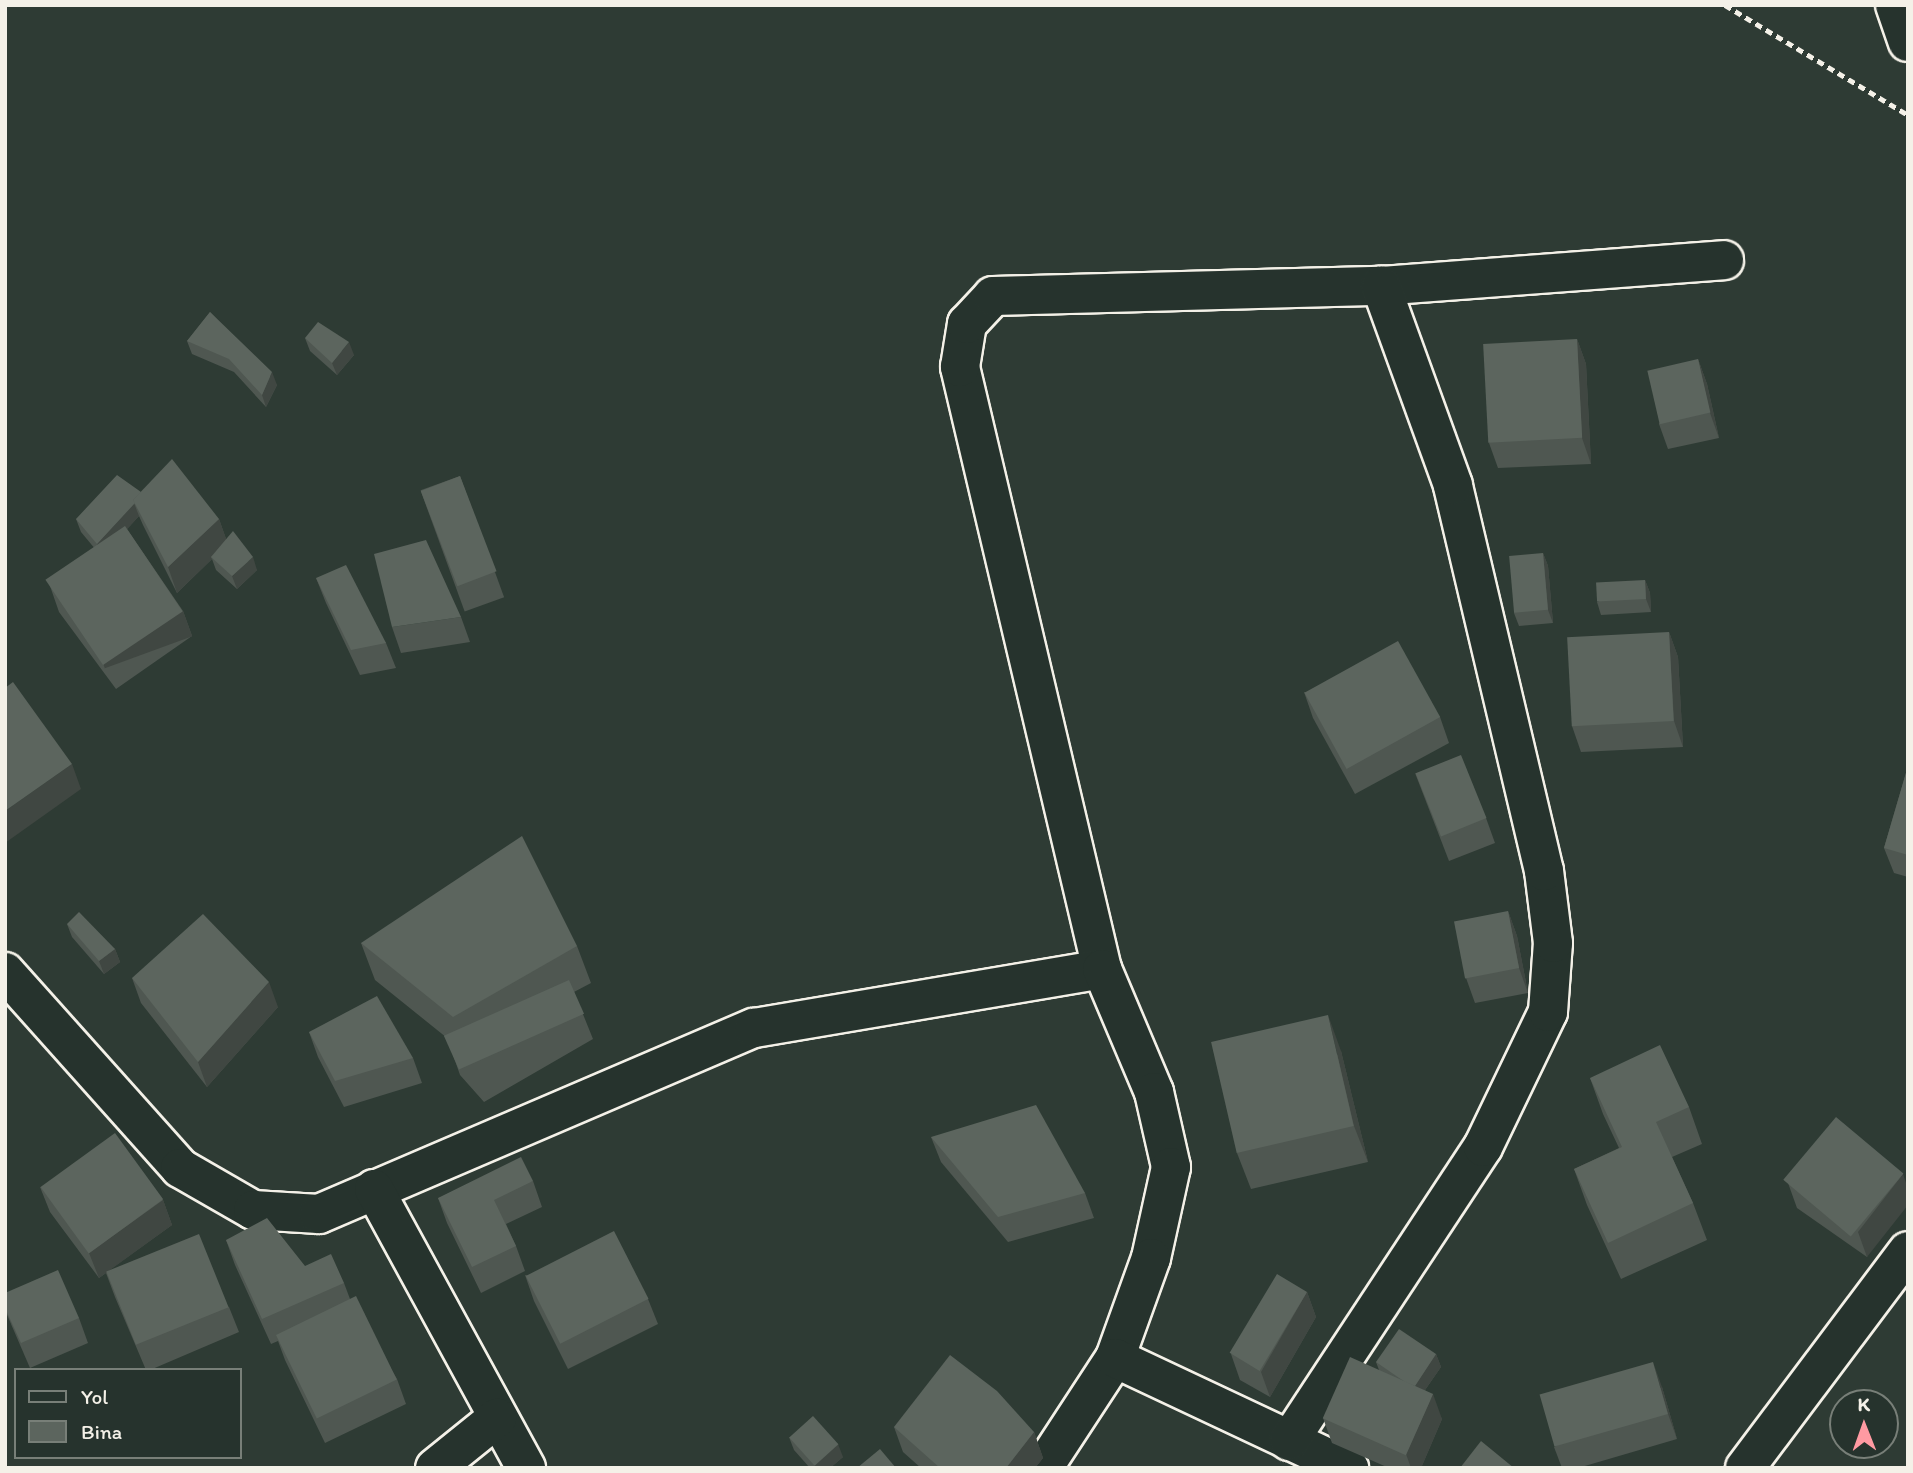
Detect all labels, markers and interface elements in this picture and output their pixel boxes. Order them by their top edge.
legend [14,1368,242,1459]
text: Yol [81,1384,108,1409]
north arrow [1829,1389,1899,1459]
text: K [1857,1393,1870,1416]
text: Bina [81,1419,122,1444]

